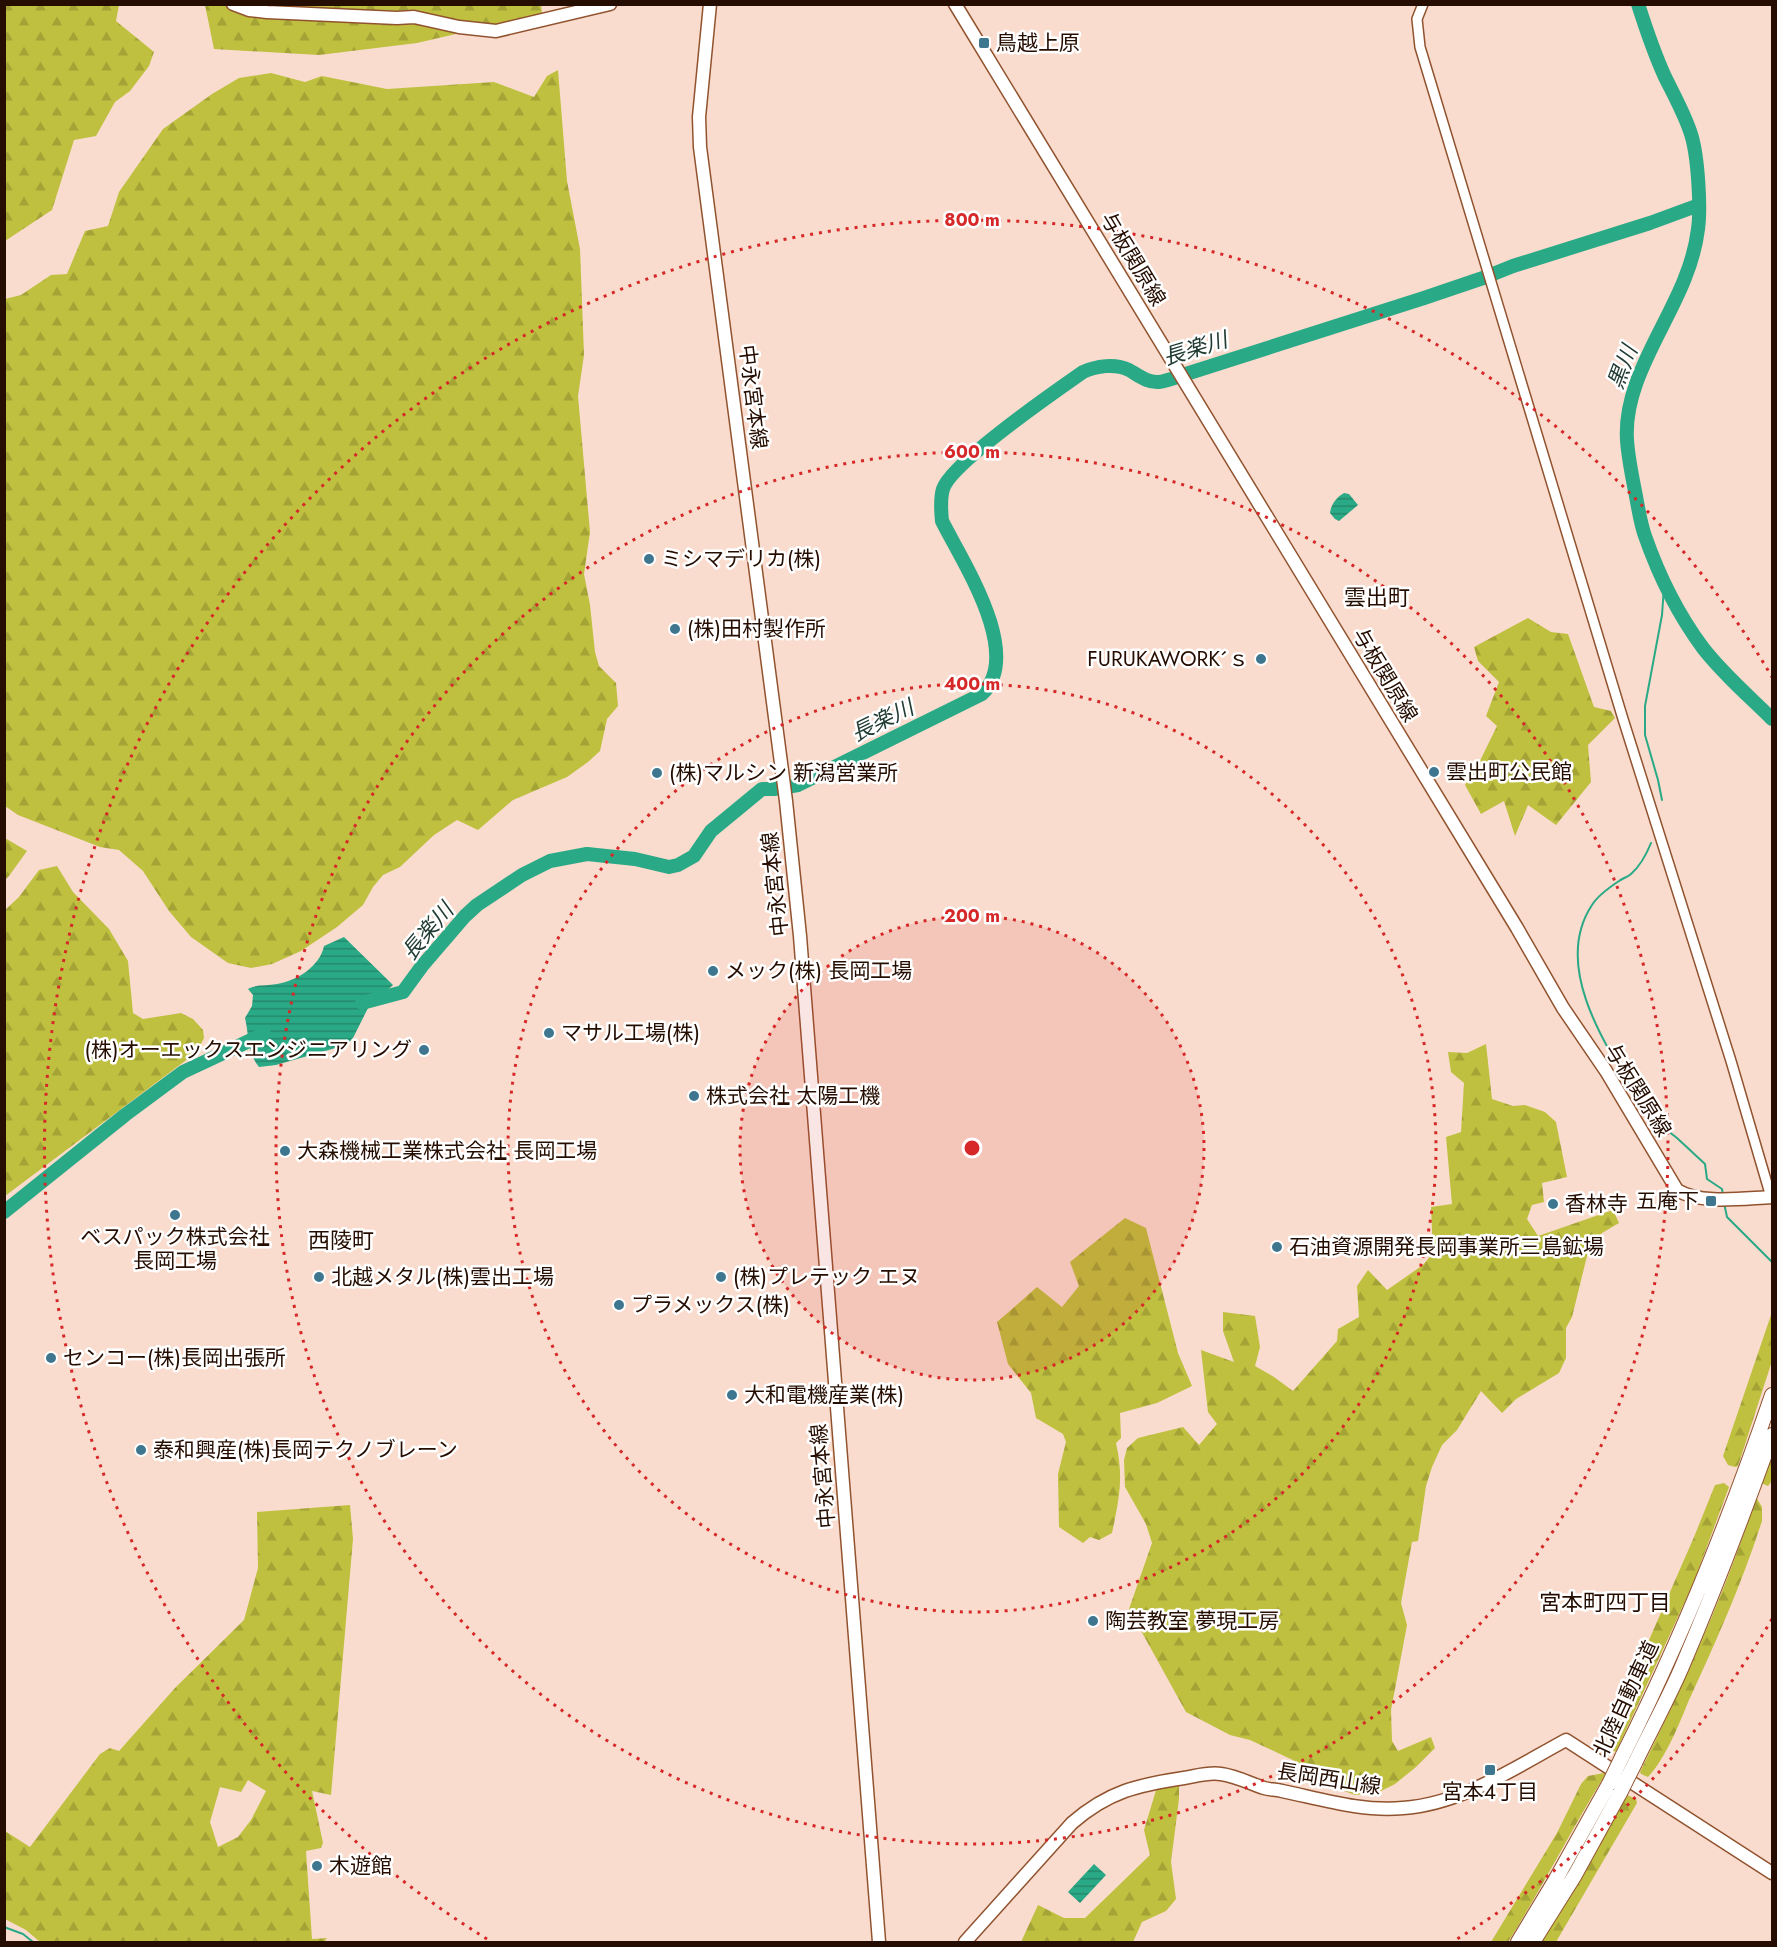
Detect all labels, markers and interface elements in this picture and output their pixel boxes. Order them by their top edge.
place label: 鳥越上原 [996,28,1080,58]
marker: 鳥越上原 [977,36,991,50]
street label: 与板関原線 [1093,206,1173,312]
text: 800 m [944,207,1000,233]
water label: 長楽川 [1159,322,1233,373]
water label: 黒川 [1599,339,1646,393]
street label: 中永宮本線 [732,343,774,451]
text: 600 m [944,439,1000,465]
place label: ミシマデリカ(株) [661,544,821,574]
marker: ミシマデリカ(株) [642,552,656,566]
district label: 雲出町 [1344,581,1410,613]
place label: (株)田村製作所 [687,614,826,644]
marker: (株)田村製作所 [668,622,682,636]
street label: 与板関原線 [1345,622,1425,728]
place label: FURUKAWORK´ｓ [1087,644,1249,674]
marker: FURUKAWORK´ｓ [1254,652,1268,666]
text: 400 m [944,671,1000,697]
water label: 長楽川 [845,690,920,749]
place label: 雲出町公民館 [1446,757,1572,787]
place label: (株)マルシン 新潟営業所 [669,758,898,788]
marker: 雲出町公民館 [1427,765,1441,779]
marker: (株)マルシン 新潟営業所 [650,766,664,780]
street label: 中永宮本線 [755,830,795,938]
water label: 長楽川 [394,894,462,967]
text: 200 m [944,903,1000,929]
place label: メック(株) 長岡工場 [725,956,912,986]
marker: メック(株) 長岡工場 [706,964,720,978]
place label: マサル工場(株) [561,1018,700,1048]
marker: マサル工場(株) [542,1026,556,1040]
place label: (株)オーエックスエンジニアリング [85,1035,412,1065]
street label: 与板関原線 [1597,1038,1679,1142]
marker: (株)オーエックスエンジニアリング [417,1043,431,1057]
place label: 株式会社 太陽工機 [706,1081,880,1111]
marker: 株式会社 太陽工機 [687,1089,701,1103]
place label: 大森機械工業株式会社 長岡工場 [297,1136,597,1166]
centre of rings [962,1138,982,1158]
marker: 大森機械工業株式会社 長岡工場 [278,1144,292,1158]
place label: 五庵下 [1636,1186,1699,1216]
place label: 香林寺 [1565,1189,1628,1219]
marker: 五庵下 [1704,1194,1718,1208]
marker: 香林寺 [1546,1197,1560,1211]
marker: ベスパック株式会社 長岡工場 [168,1208,182,1222]
place label: ベスパック株式会社 長岡工場 [80,1222,270,1276]
district label: 西陵町 [308,1224,374,1256]
place label: 石油資源開発長岡事業所三島鉱場 [1289,1232,1604,1262]
marker: 石油資源開発長岡事業所三島鉱場 [1270,1240,1284,1254]
place label: 北越メタル(株)雲出工場 [331,1262,554,1292]
place label: (株)プレテック エヌ [733,1262,920,1292]
marker: 北越メタル(株)雲出工場 [312,1270,326,1284]
marker: (株)プレテック エヌ [714,1270,728,1284]
place label: プラメックス(株) [631,1290,790,1320]
marker: プラメックス(株) [612,1298,626,1312]
place label: センコー(株)長岡出張所 [63,1343,286,1373]
marker: センコー(株)長岡出張所 [44,1351,58,1365]
place label: 大和電機産業(株) [744,1380,904,1410]
marker: 大和電機産業(株) [725,1388,739,1402]
street label: 中永宮本線 [803,1422,843,1530]
place label: 泰和興産(株)長岡テクノブレーン [153,1435,458,1465]
marker: 泰和興産(株)長岡テクノブレーン [134,1443,148,1457]
district label: 宮本町四丁目 [1539,1586,1671,1618]
place label: 陶芸教室 夢現工房 [1105,1606,1279,1636]
marker: 陶芸教室 夢現工房 [1086,1614,1100,1628]
street label: 北陸自動車道 [1586,1636,1666,1762]
street label: 長岡西山線 [1275,1756,1383,1802]
marker: 宮本４丁目 [1483,1763,1497,1777]
place label: 宮本４丁目 [1442,1777,1538,1807]
place label: 木遊館 [329,1851,392,1881]
marker: 木遊館 [310,1859,324,1873]

